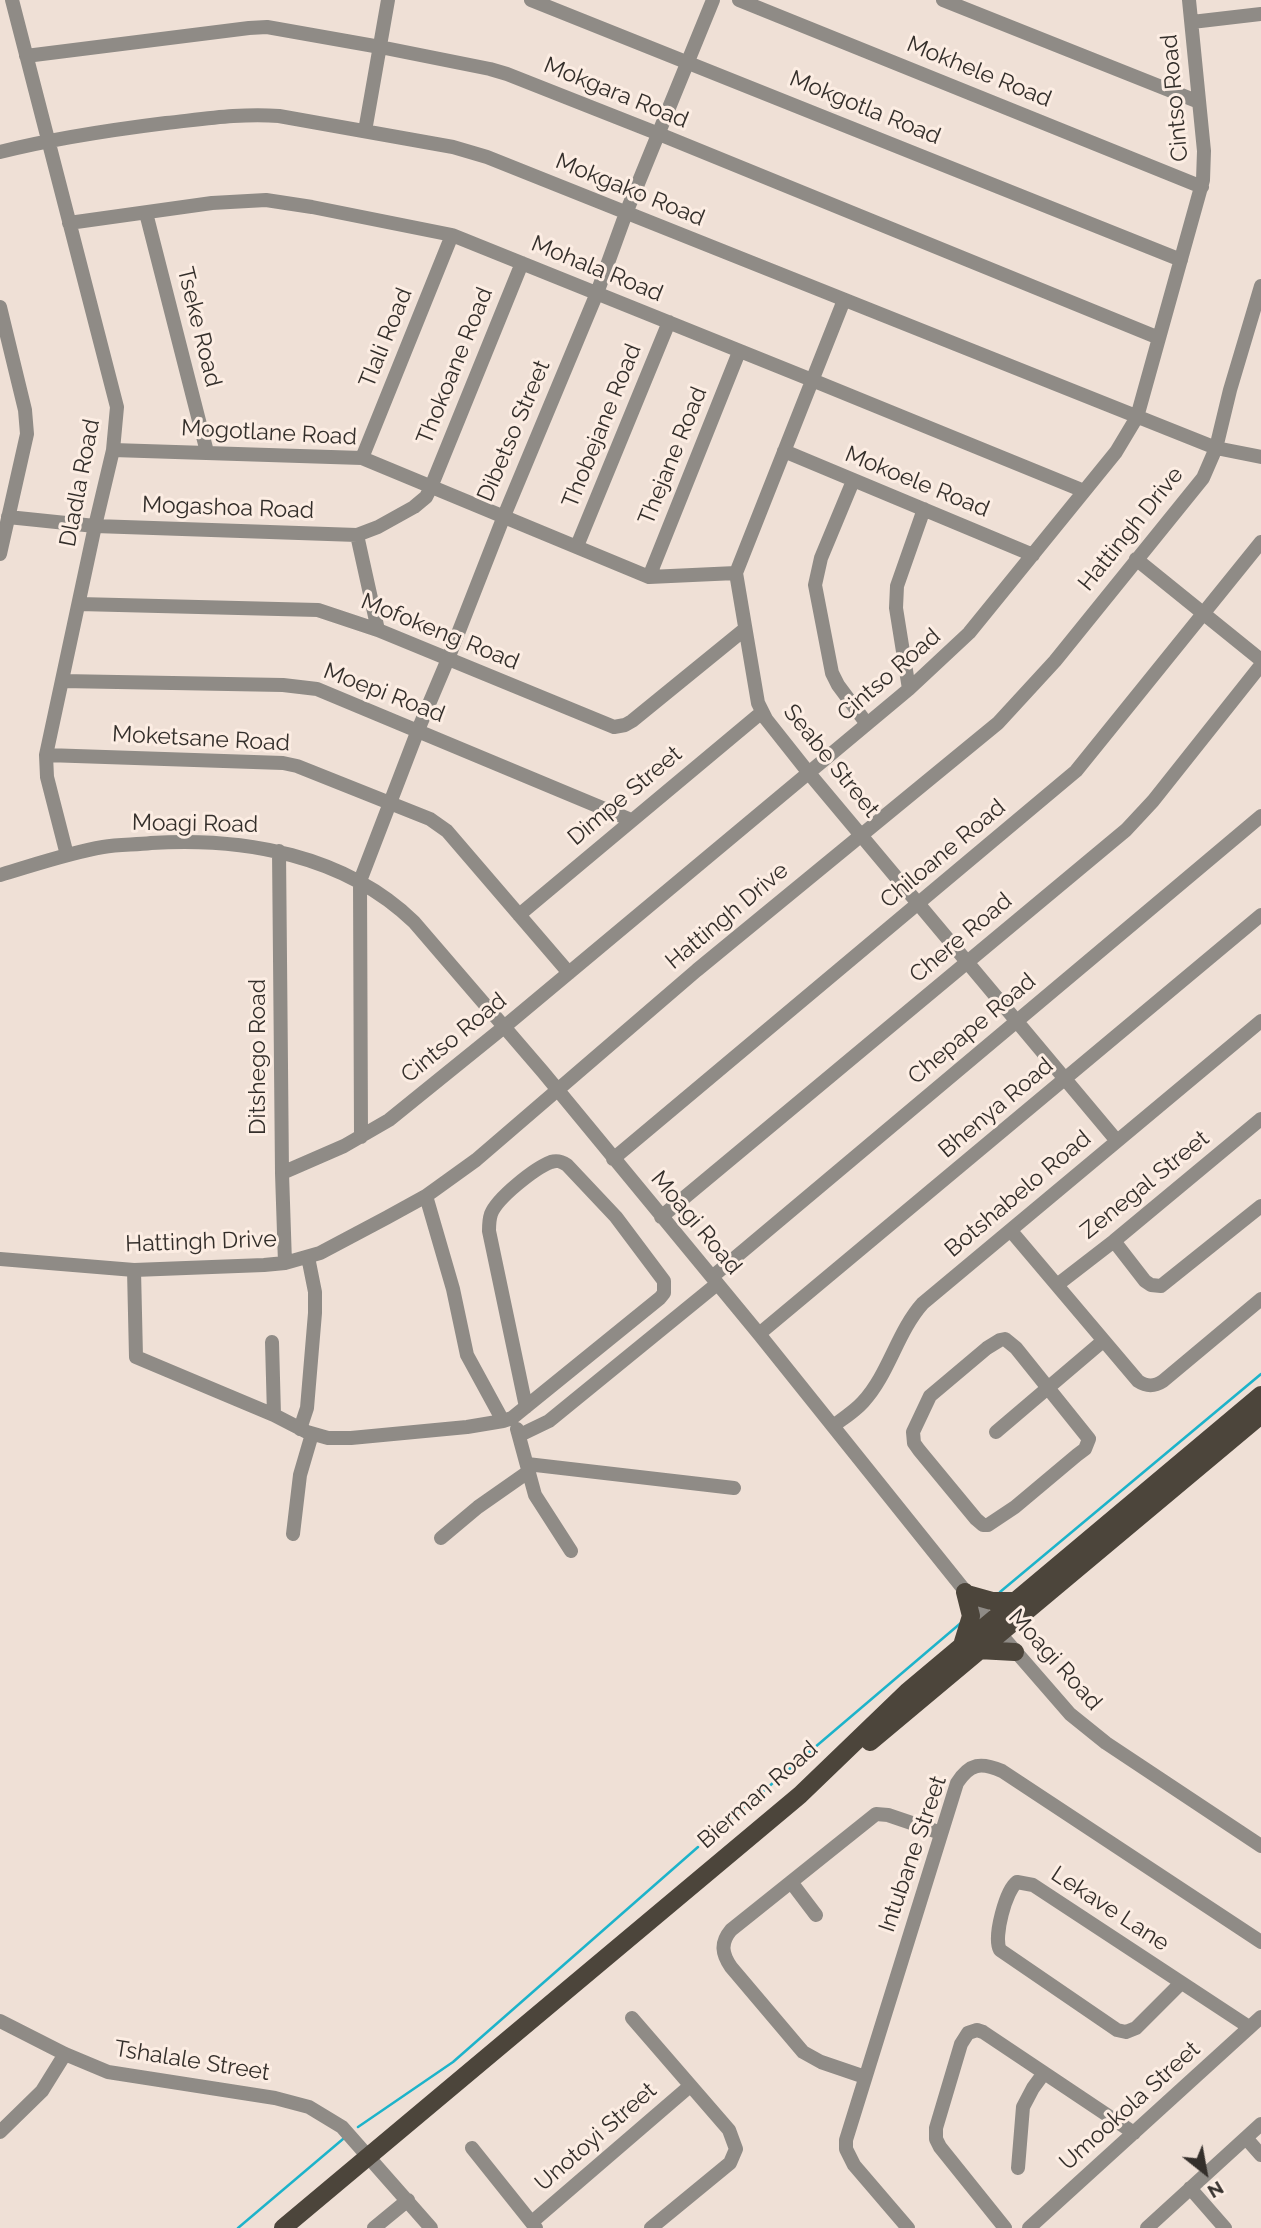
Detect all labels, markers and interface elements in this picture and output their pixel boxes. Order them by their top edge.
street label: Mokhele Road [903,30,1055,114]
street label: Cintso Road [1156,33,1194,163]
street label: Mokgara Road [540,51,692,135]
street label: Mokgotla Road [785,65,945,151]
street label: Mokgako Road [551,148,709,232]
street label: Mohala Road [527,230,667,308]
street label: Tseke Road [171,264,227,390]
street label: Thokoane Road [411,283,499,449]
street label: Tlali Road [354,284,418,392]
street label: Thobejane Road [557,340,647,512]
street label: Dibetso Street [472,356,556,506]
street label: Thejane Road [633,383,713,529]
street label: Mogotlane Road [180,415,358,451]
street label: Dladla Road [54,417,106,549]
street label: Mokoele Road [841,441,993,523]
street label: Hattingh Drive [1073,461,1189,597]
street label: Mogashoa Road [141,491,315,525]
street label: Mofokeng Road [357,588,523,676]
street label: Cintso Road [832,623,946,727]
street label: Moepi Road [320,657,448,729]
street label: Seabe Street [777,699,885,823]
street label: Moketsane Road [111,721,291,757]
street label: Dimpe Street [563,740,687,852]
street label: Chiloane Road [875,794,1011,914]
street label: Moagi Road [132,809,258,839]
street label: Hattingh Drive [660,857,794,975]
street label: Chere Road [904,887,1018,989]
street label: Chepape Road [903,968,1041,1090]
street label: Ditshego Road [244,979,272,1135]
street label: Cintso Road [396,987,512,1089]
street label: Bhenya Road [933,1052,1059,1164]
street label: Botshabelo Road [939,1125,1097,1263]
street label: Zenegal Street [1075,1125,1215,1245]
street label: Moagi Road [645,1166,747,1280]
street label: Hattingh Drive [125,1226,277,1258]
street label: Moagi Road [1002,1604,1108,1716]
street label: Bierman Road [692,1735,824,1855]
street label: Intubane Street [873,1772,953,1936]
street label: Lekave Lane [1046,1861,1174,1957]
street label: Tshalale Street [112,2035,272,2087]
street label: Umookola Street [1054,2036,1206,2176]
street label: Unotoyi Street [530,2077,662,2197]
north arrow [1170,2137,1240,2207]
text: N [1204,2177,1228,2203]

